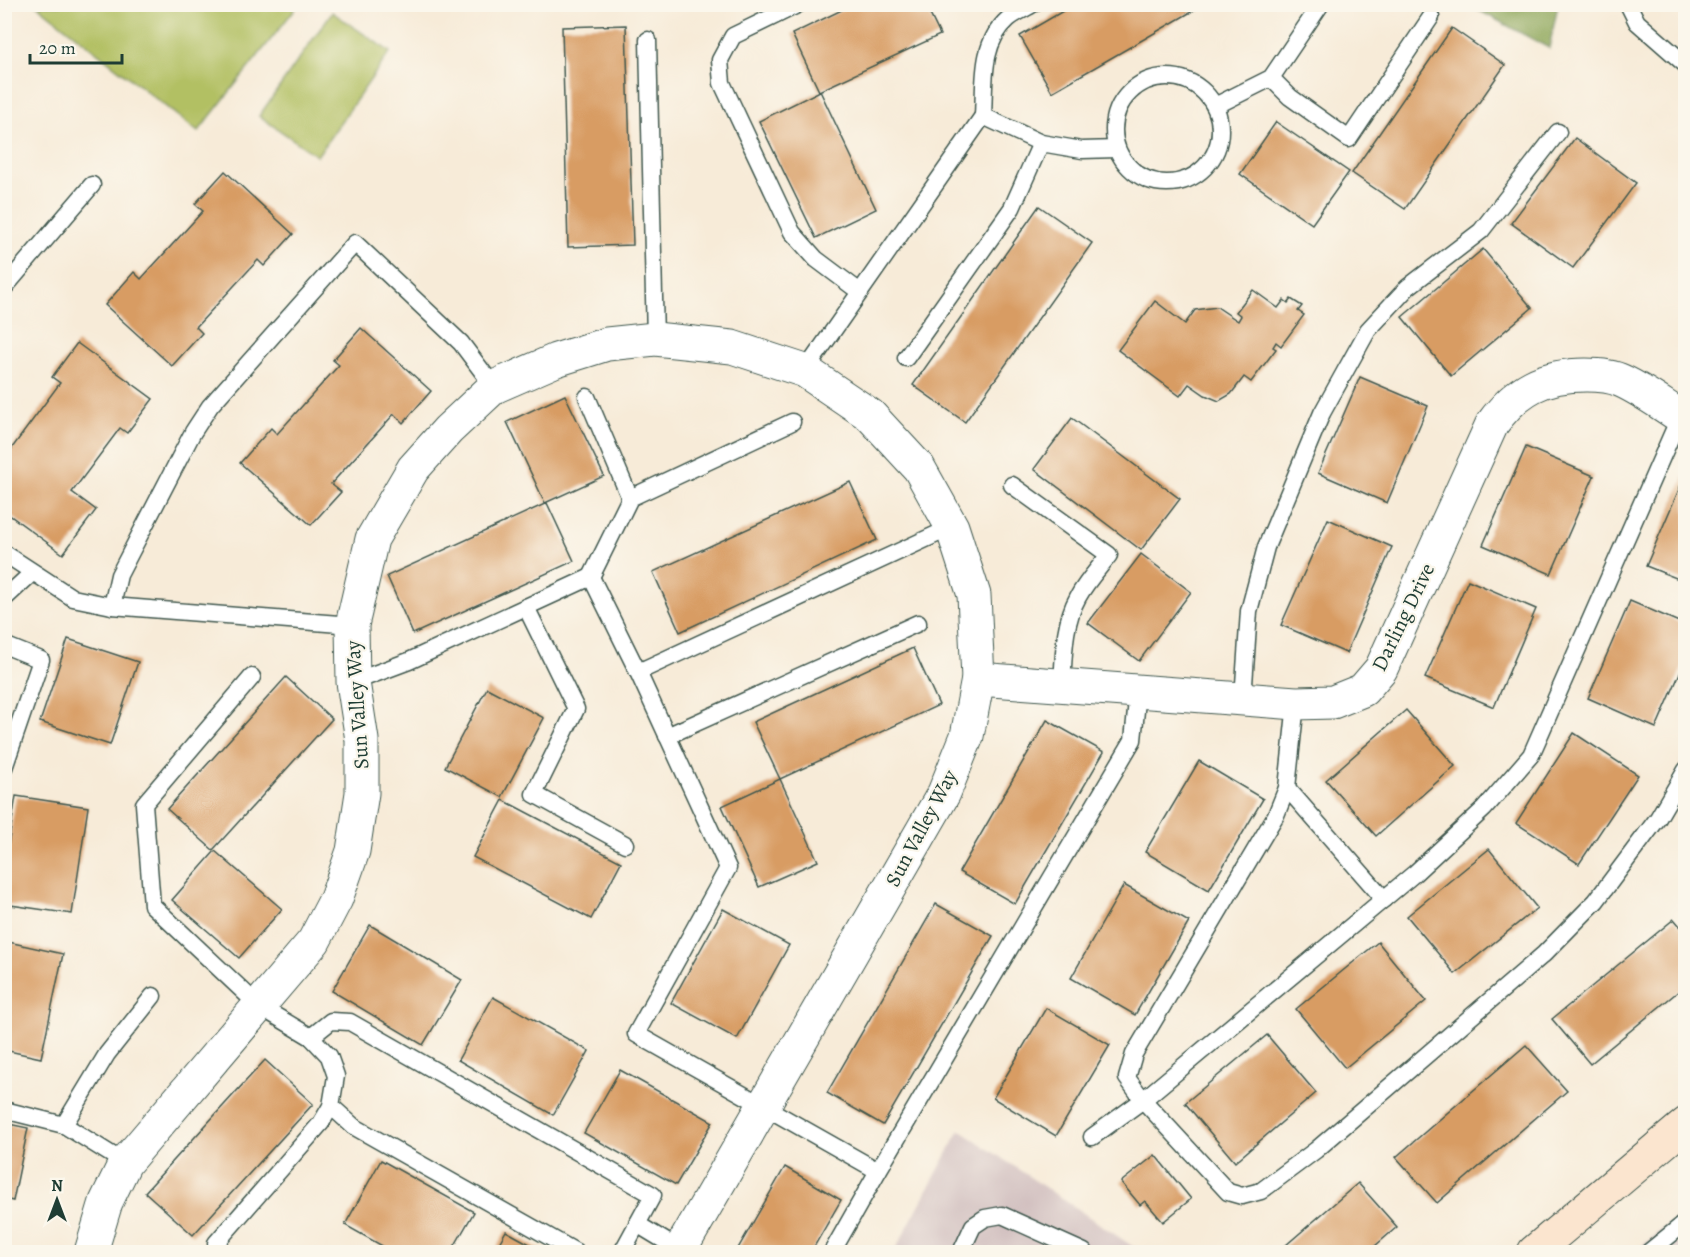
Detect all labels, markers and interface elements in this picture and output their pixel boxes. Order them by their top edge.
scale bar [30,27,122,65]
text: 20 m [39,36,76,60]
street label: Darling Drive [1365,558,1441,676]
street label: Sun Valley Way [338,639,375,770]
street label: Sun Valley Way [878,764,964,891]
north arrow [27,1170,87,1230]
text: N [51,1175,63,1197]

